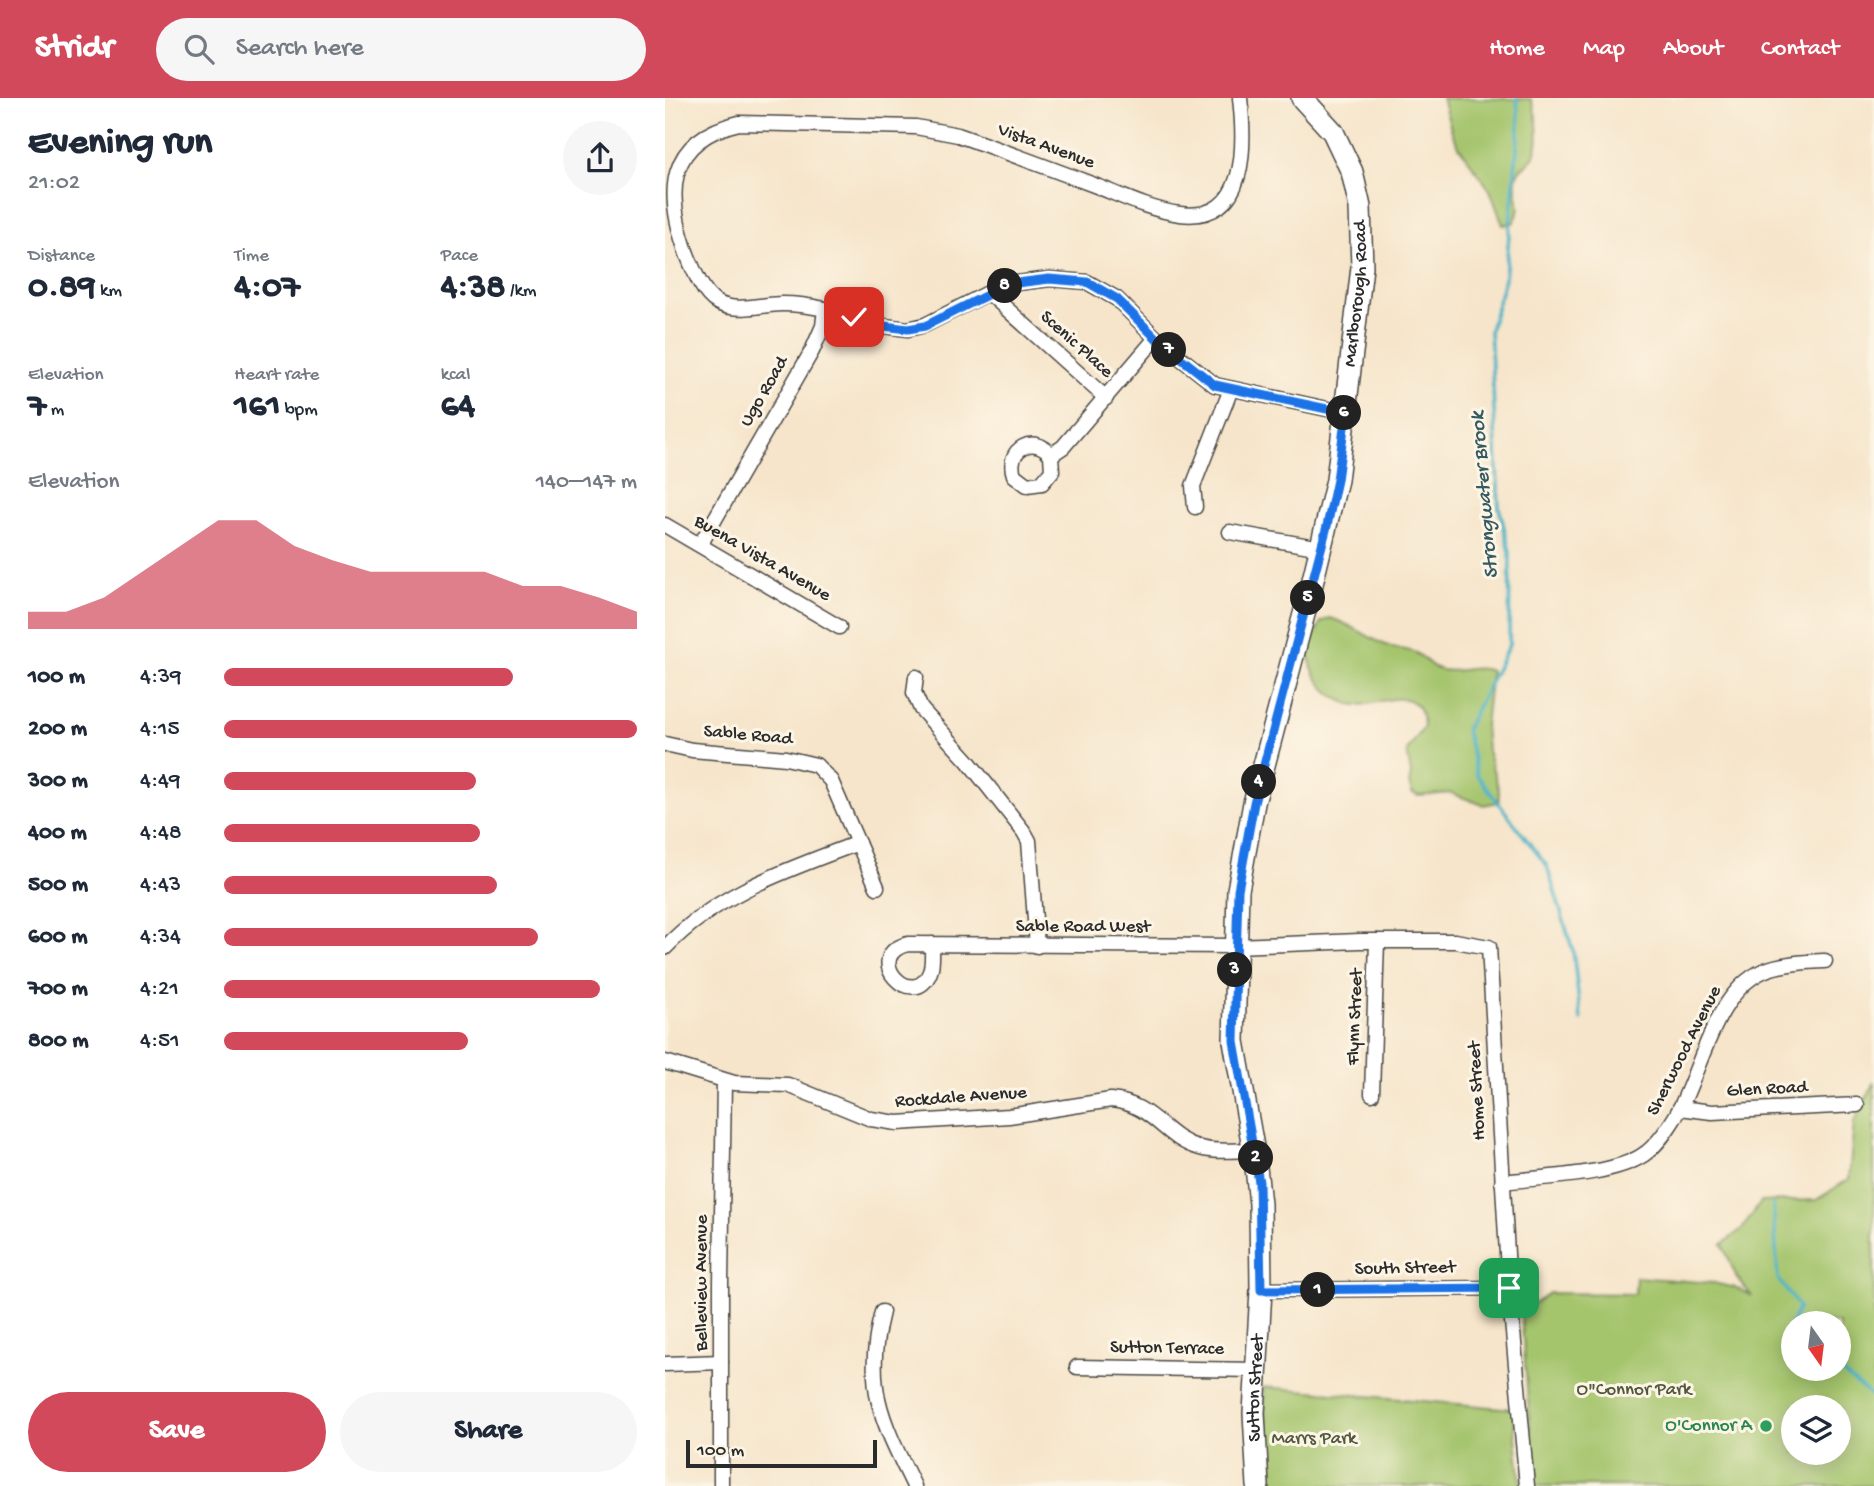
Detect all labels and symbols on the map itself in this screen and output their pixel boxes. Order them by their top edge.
street label: Vista Avenue [993,118,1098,175]
street label: Marlborough Road [1339,218,1373,368]
pin: 8 [987,268,1023,304]
pin [824,287,884,347]
street label: Scenic Place [1035,306,1118,384]
pin: 7 [1151,332,1187,368]
street label: Ugo Road [736,351,795,431]
pin: 6 [1327,396,1361,430]
water label: Strongwater Brook [1466,408,1506,580]
street label: Buena Vista Avenue [689,510,835,608]
pin: 5 [1291,580,1325,616]
street label: Sable Road [702,721,795,752]
pin: 4 [1241,764,1277,800]
street label: Sable Road West [1016,916,1153,939]
pin: 3 [1217,952,1253,988]
street label: Flynn Street [1343,966,1369,1067]
street label: Sherwood Avenue [1642,982,1728,1120]
street label: Home Street [1464,1039,1492,1141]
street label: Glen Road [1726,1076,1810,1104]
street label: Rockdale Avenue [894,1082,1028,1114]
pin: 2 [1239,1140,1273,1176]
street label: Belleview Avenue [691,1215,714,1352]
street label: South Street [1354,1257,1458,1281]
pin [1479,1258,1539,1318]
pin: 1 [1301,1272,1335,1308]
north arrow [1781,1311,1851,1381]
street label: Sutton Street [1242,1332,1270,1442]
street label: Sutton Terrace [1110,1337,1224,1361]
park label: O"Connor Park [1577,1379,1693,1402]
place label: O'Connor A [1665,1415,1754,1438]
marker: O'Connor A [1758,1418,1774,1434]
park label: Marrs Park [1272,1428,1358,1451]
scale bar [686,1437,877,1469]

